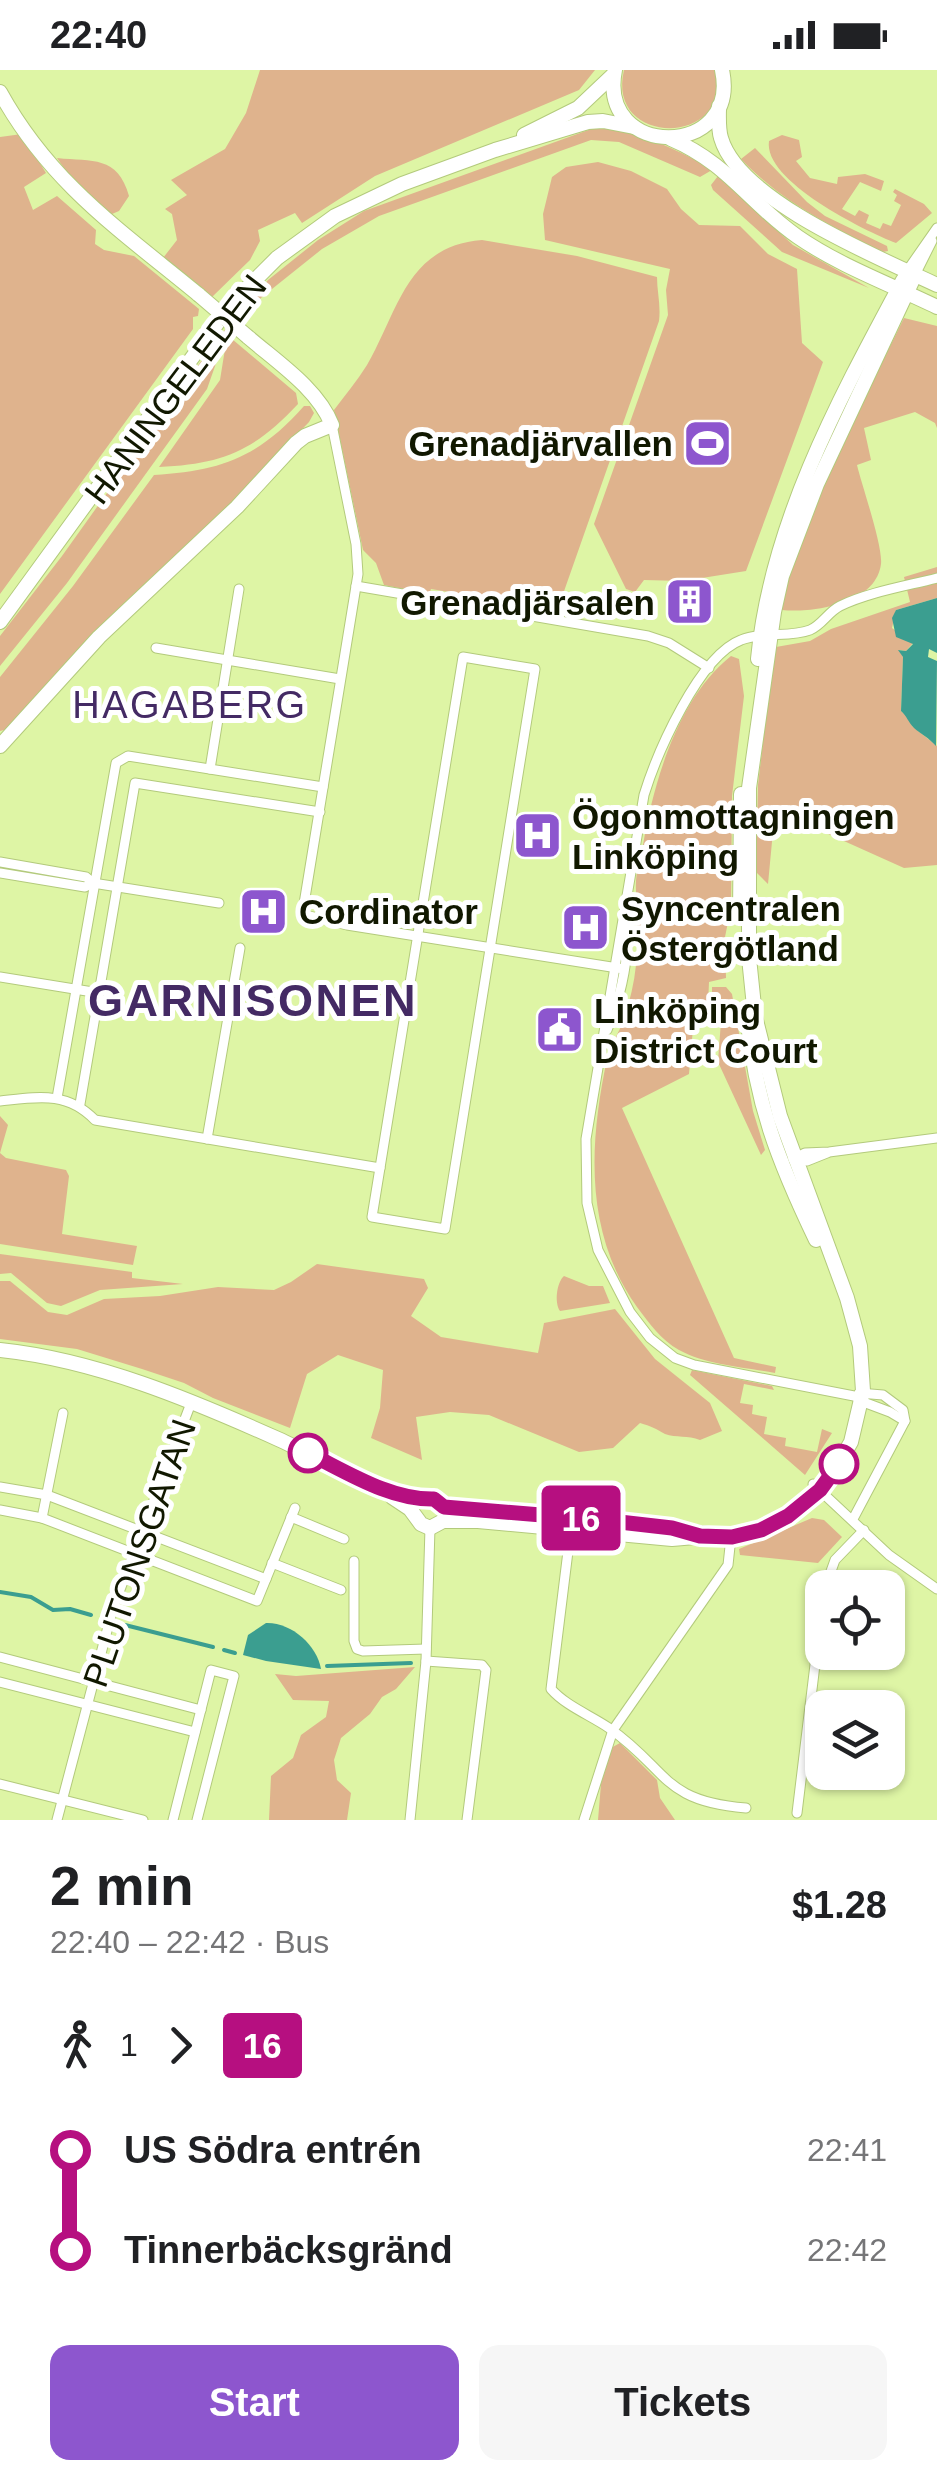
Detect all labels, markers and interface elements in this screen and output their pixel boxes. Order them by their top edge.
text: 22:40 [50,14,147,56]
street label: HANINGELEDEN [76,267,274,511]
sports icon: Grenadjärvallen [682,417,734,469]
place label: Grenadjärvallen [408,424,673,463]
building icon: Grenadjärsalen [664,576,716,628]
place label: Grenadjärsalen [400,583,655,622]
district label: HAGABERG [72,684,308,726]
place label: Ögonmottagningen Linköping [572,797,895,876]
hospital icon: Ögonmottagningen Linköping [511,810,563,862]
hospital icon: Cordinator [238,885,290,937]
place label: Syncentralen Östergötland [621,889,841,968]
place label: Cordinator [299,892,478,931]
hospital icon: Syncentralen Östergötland [560,902,612,954]
district label: GARNISONEN [88,975,418,1026]
place label: Linköping District Court [594,991,818,1070]
public building icon: Linköping District Court [533,1004,585,1056]
street label: PLUTONSGATAN [75,1414,203,1692]
unlabelled marker [289,1434,327,1472]
unlabelled marker [820,1445,858,1483]
line badge: 16 [536,1486,626,1550]
text: 16 [562,1499,600,1538]
map controls [805,1570,905,1790]
button: locate [805,1570,905,1670]
button: layers [805,1690,905,1790]
text: 2 min [50,1855,194,1917]
text: $1.28 [792,1884,887,1926]
text: 22:40 – 22:42 · Bus [50,1924,329,1960]
icon: walk [50,2018,105,2073]
icon: forward [153,2018,208,2073]
text: 16 [243,2026,282,2065]
text: 1 [120,2027,138,2063]
text: US Södra entrén [124,2129,422,2171]
text: 22:41 [807,2132,887,2168]
text: Tinnerbäcksgränd [124,2229,453,2271]
text: 22:42 [807,2232,887,2268]
button: Start [50,2345,459,2460]
button: Tickets [479,2345,887,2460]

